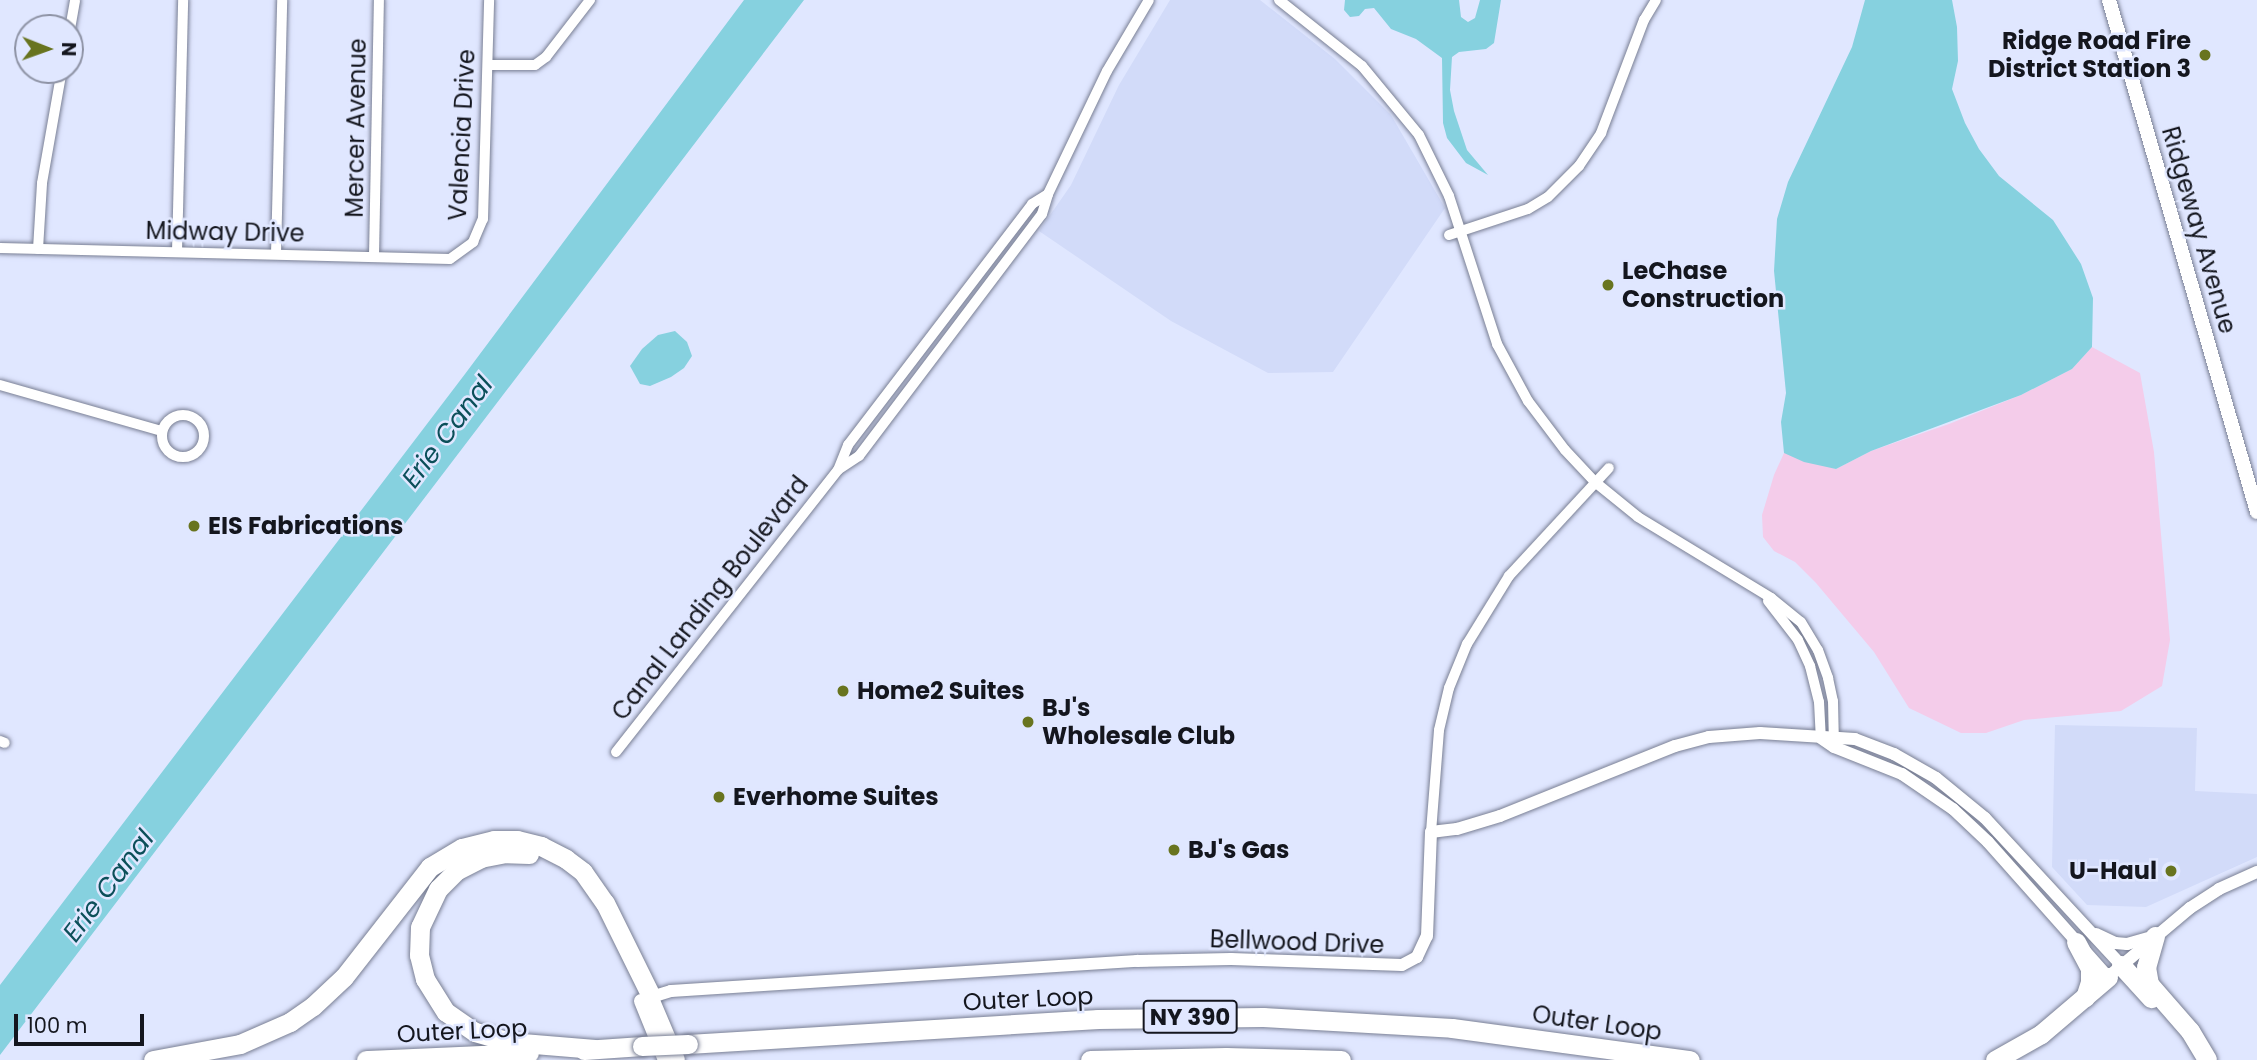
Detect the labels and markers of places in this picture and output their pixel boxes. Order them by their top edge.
place label: Ridge Road Fire District Station 3 [1988,27,2191,83]
marker: Ridge Road Fire District Station 3 [2197,47,2213,63]
place label: LeChase Construction [1622,257,1784,313]
marker: LeChase Construction [1600,277,1616,293]
place label: EIS Fabrications [208,512,403,540]
marker: EIS Fabrications [186,518,202,534]
place label: Home2 Suites [857,677,1025,705]
marker: Home2 Suites [835,683,851,699]
place label: BJ's Wholesale Club [1042,694,1235,750]
marker: BJ's Wholesale Club [1020,714,1036,730]
place label: Everhome Suites [733,783,939,811]
marker: Everhome Suites [711,789,727,805]
place label: BJ's Gas [1188,836,1289,864]
marker: BJ's Gas [1166,842,1182,858]
place label: U-Haul [2069,857,2157,885]
marker: U-Haul [2163,863,2179,879]

